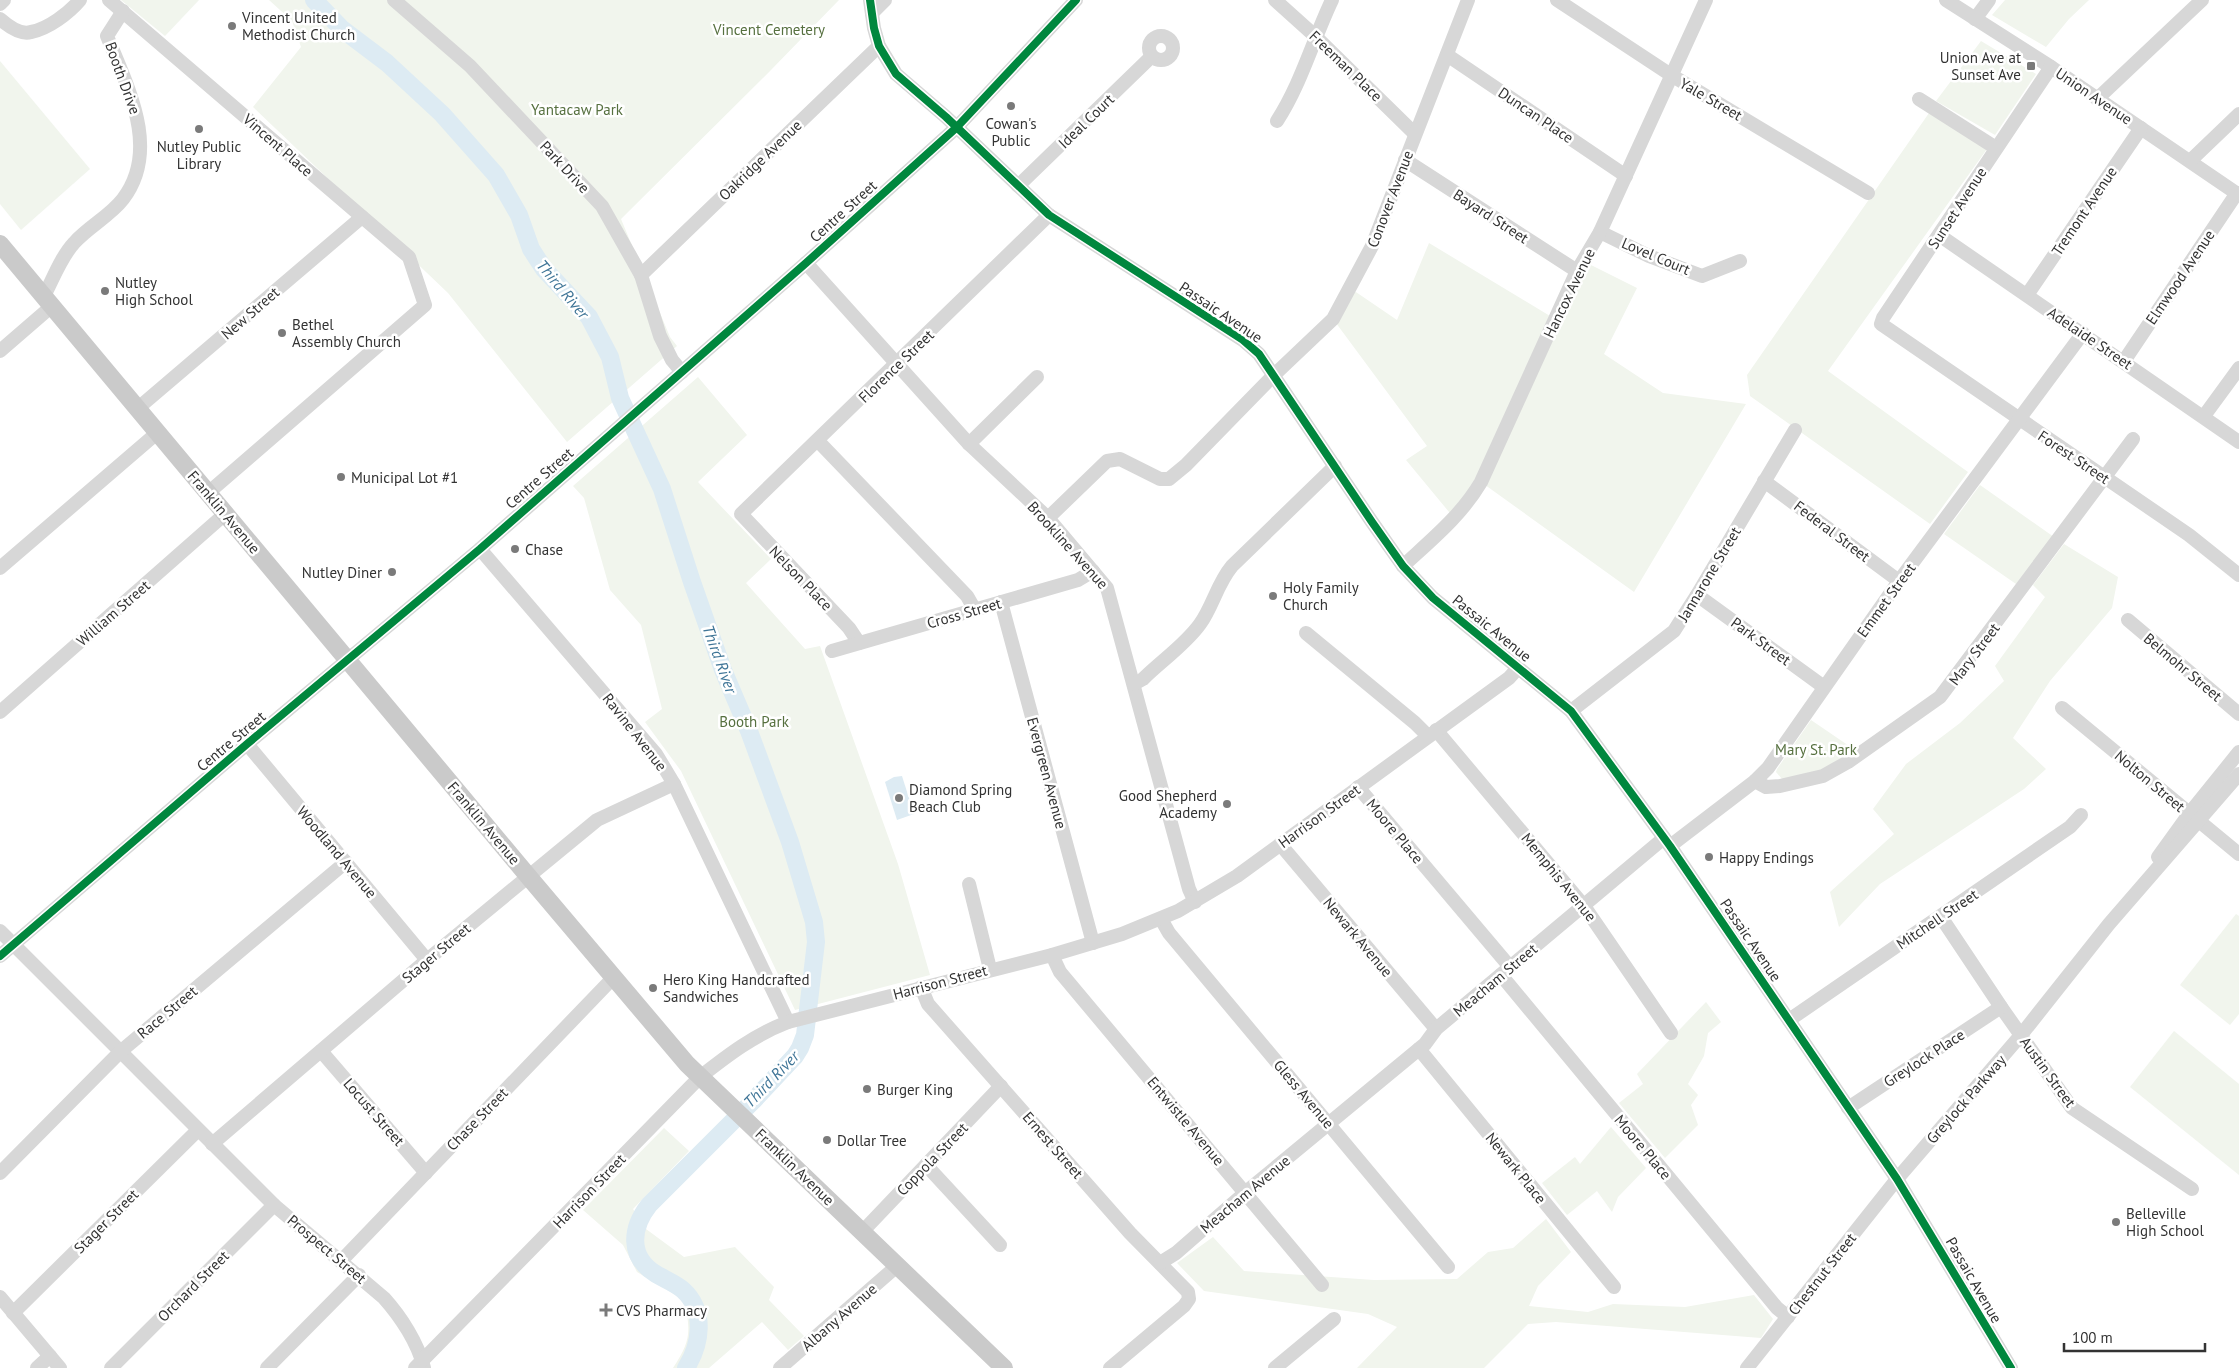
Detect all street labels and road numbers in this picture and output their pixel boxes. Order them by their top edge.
street label: Freeman Place [1306,27,1386,105]
street label: Booth Drive [101,39,145,117]
street label: Union Avenue [2052,63,2136,129]
street label: Yale Street [1676,74,1746,124]
street label: Duncan Place [1495,83,1577,147]
street label: Ideal Court [1054,90,1118,152]
street label: Vincent Place [238,109,317,180]
street label: Oakridge Avenue [715,116,805,204]
street label: Park Drive [536,137,594,197]
street label: Conover Avenue [1363,148,1417,250]
street label: Tremont Avenue [2047,163,2121,259]
street label: Sunset Avenue [1924,164,1990,252]
street label: Centre Street [805,176,881,246]
street label: Bayard Street [1450,185,1532,247]
street label: Elmwood Avenue [2141,226,2219,328]
street label: Lovel Court [1619,233,1693,279]
street label: Hancox Avenue [1539,245,1599,341]
street label: Passaic Avenue [1176,277,1266,347]
street label: New Street [217,283,283,343]
street label: Adelaide Street [2044,303,2136,373]
street label: Florence Street [854,325,938,407]
street label: Forest Street [2035,426,2113,488]
street label: Centre Street [501,443,577,513]
street label: Franklin Avenue [184,467,264,557]
street label: Federal Street [1790,496,1874,566]
street label: Brookline Avenue [1024,497,1112,593]
street label: Jannarone Street [1673,523,1745,626]
street label: Nelson Place [765,542,837,614]
street label: Emmet Street [1853,559,1919,641]
street label: William Street [72,576,154,650]
street label: Passaic Avenue [1449,590,1535,666]
street label: Cross Street [925,593,1003,633]
street label: Park Street [1727,613,1795,669]
street label: Mary Street [1944,619,2004,689]
street label: Belmohr Street [2140,629,2226,705]
street label: Ravine Avenue [599,689,671,775]
street label: Centre Street [193,707,269,775]
street label: Evergreen Avenue [1023,715,1071,831]
street label: Nolton Street [2111,746,2189,816]
street label: Franklin Avenue [444,778,524,868]
street label: Harrison Street [1274,780,1364,852]
street label: Moore Place [1362,795,1428,867]
street label: Woodland Avenue [293,802,381,902]
street label: Memphis Avenue [1517,829,1601,925]
street label: Mitchell Street [1893,885,1981,953]
street label: Newark Avenue [1319,893,1397,981]
street label: Passaic Avenue [1716,895,1786,985]
street label: Stager Street [398,919,474,987]
street label: Meacham Street [1449,939,1541,1021]
street label: Harrison Street [891,960,989,1004]
street label: Race Street [133,981,201,1043]
street label: Greylock Place [1880,1025,1968,1091]
street label: Austin Street [2016,1033,2080,1111]
street label: Greylock Parkway [1922,1051,2010,1147]
street label: Gless Avenue [1270,1056,1338,1132]
street label: Entwistle Avenue [1143,1073,1229,1169]
street label: Locust Street [339,1074,409,1150]
street label: Chase Street [442,1083,512,1155]
street label: Ernest Street [1019,1108,1087,1182]
street label: Moore Place [1610,1111,1676,1183]
street label: Coppola Street [892,1118,972,1200]
street label: Franklin Avenue [751,1125,839,1209]
street label: Newark Place [1482,1129,1550,1207]
street label: Harrison Street [549,1150,629,1232]
street label: Meacham Avenue [1196,1151,1294,1237]
street label: Stager Street [70,1185,142,1257]
street label: Prospect Street [284,1211,370,1287]
street label: Chestnut Street [1784,1229,1860,1319]
street label: Passaic Avenue [1942,1234,2006,1326]
street label: Orchard Street [153,1246,233,1326]
street label: Albany Avenue [797,1279,881,1355]

